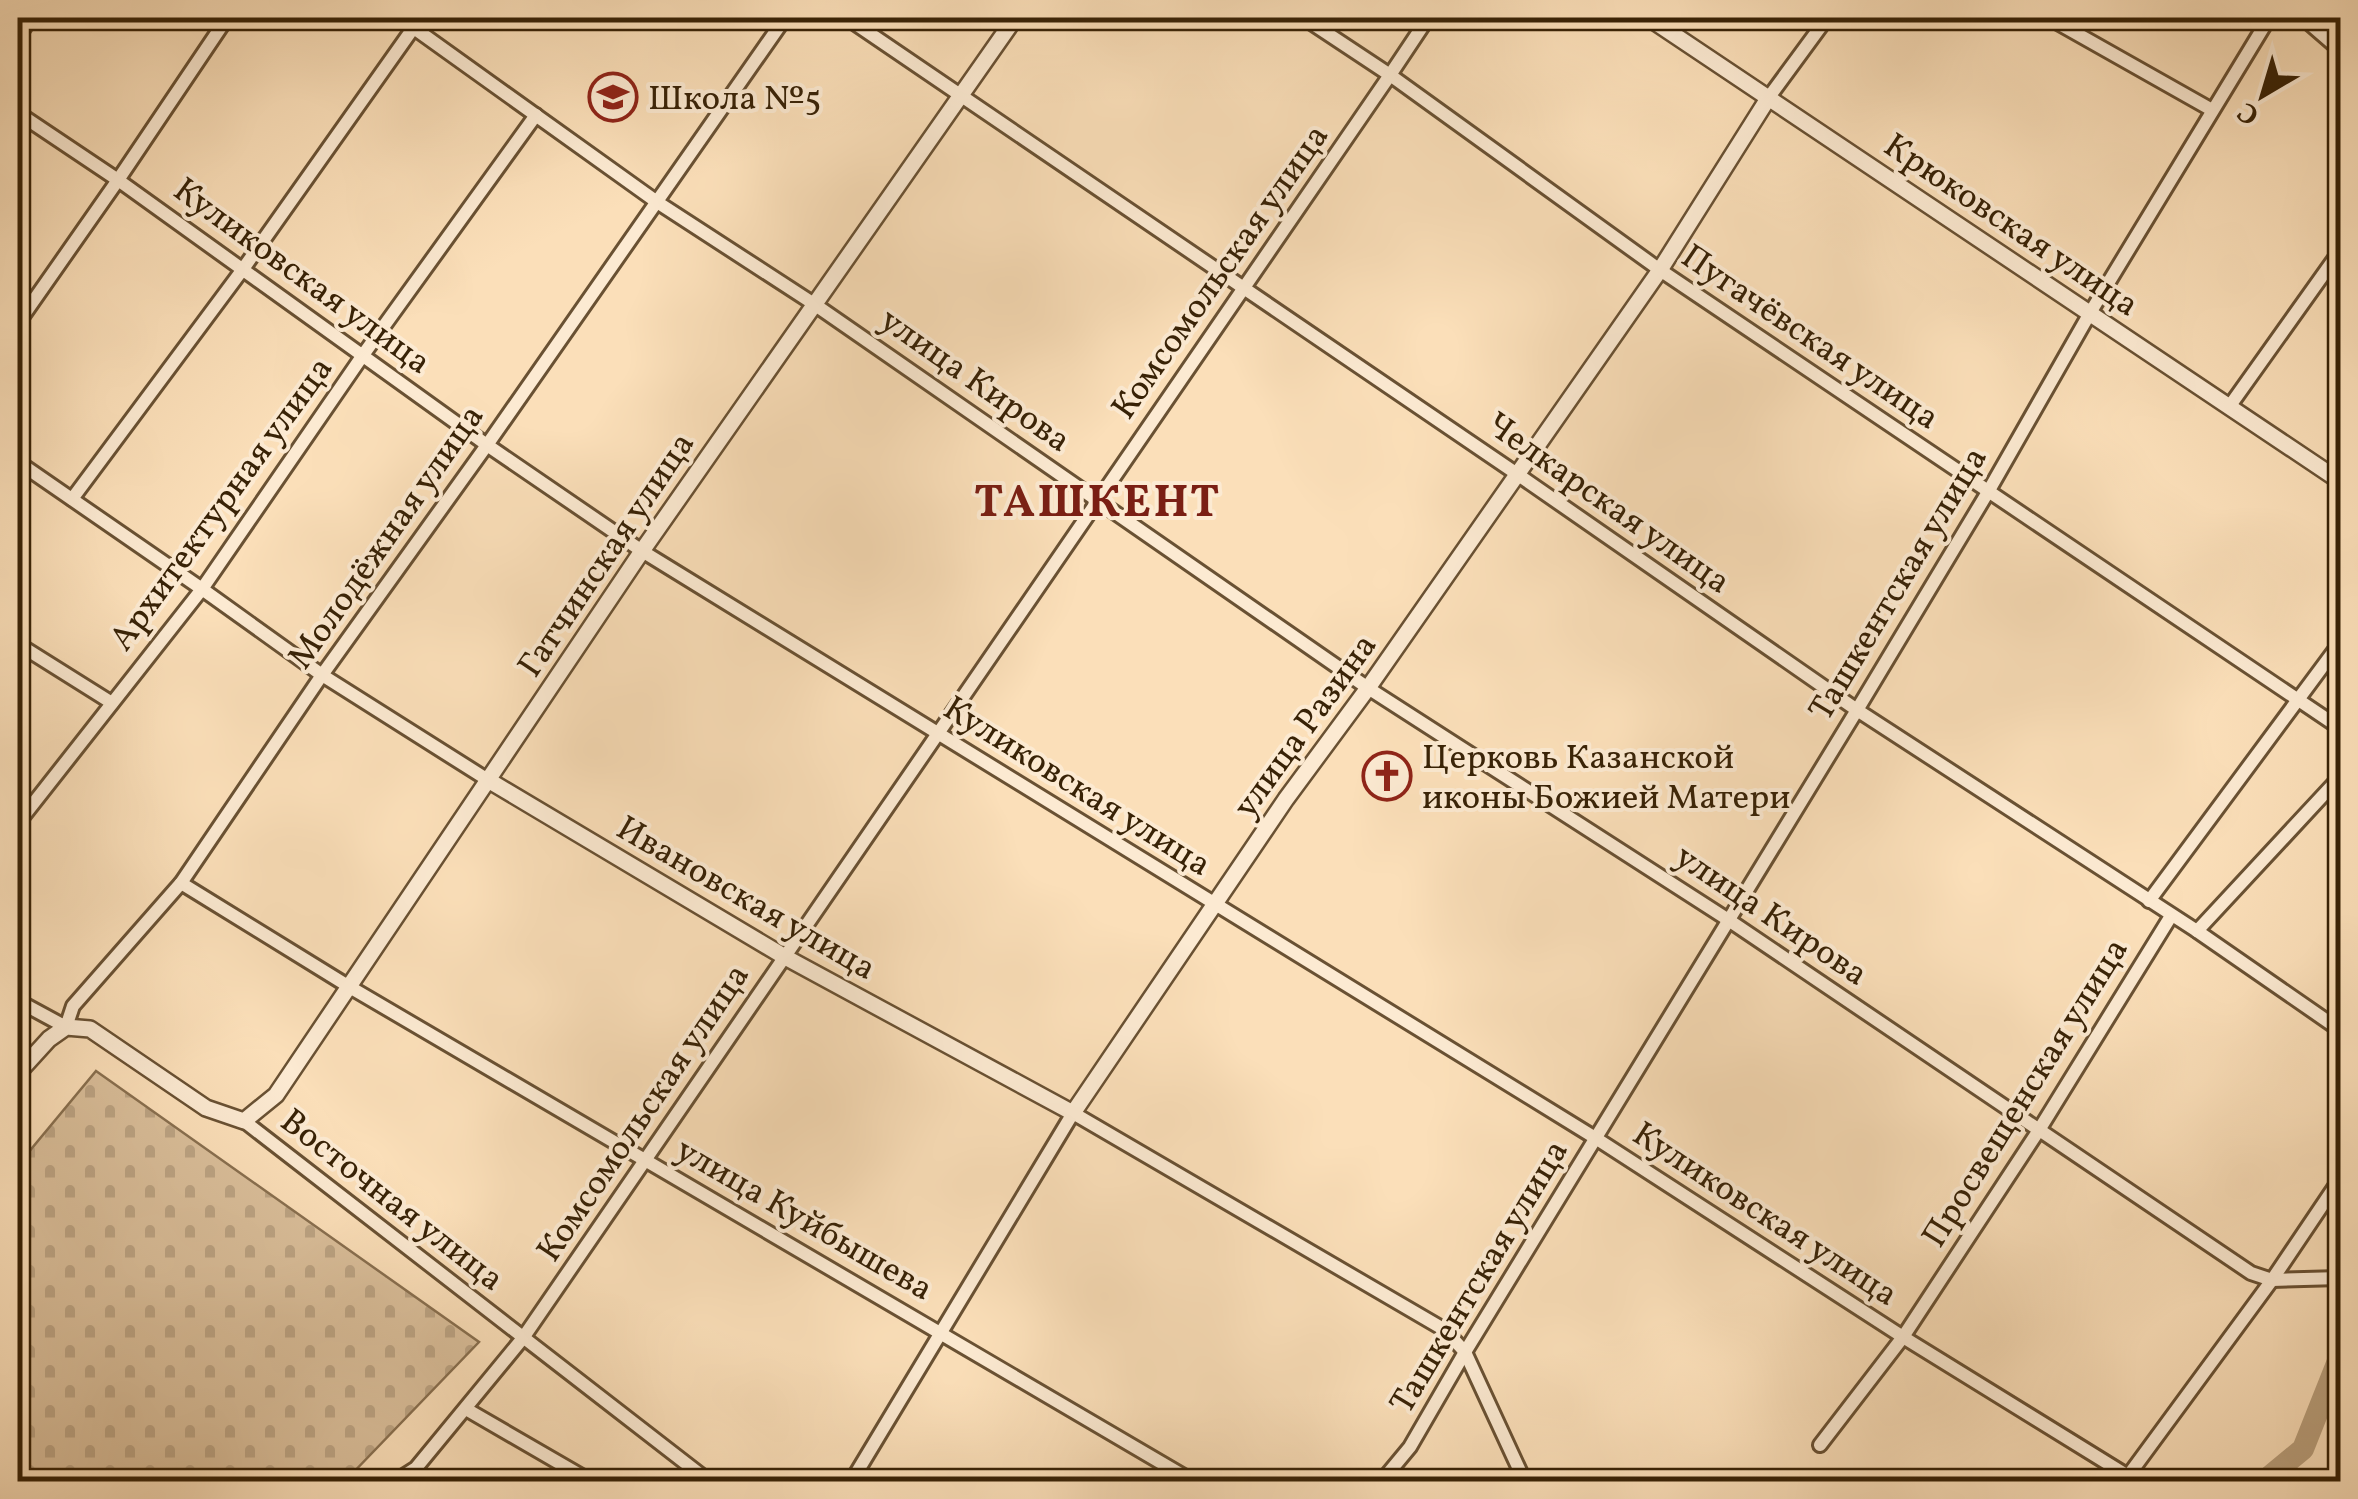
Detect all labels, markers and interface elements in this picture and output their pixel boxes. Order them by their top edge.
north arrow [2213,45,2313,145]
school or university icon: Школа №5 [587,71,639,123]
place label: Школа №5 [648,76,821,124]
text: С [2230,92,2268,134]
street label: Комсомольская улица [1101,116,1342,430]
street label: Крюковская улица [1873,123,2147,330]
street label: Куликовская улица [163,168,440,387]
street label: Пугачёвская улица [1671,234,1948,443]
street label: улица Кирова [869,298,1080,465]
street label: Архитектурная улица [99,348,346,662]
street label: Молодёжная улица [278,396,497,680]
street label: Челкарская улица [1475,402,1739,607]
street label: Гатчинская улица [508,424,707,688]
street label: Ташкентская улица [1799,439,2000,730]
district label: ТАШКЕНТ [974,473,1222,536]
street label: улица Разина [1223,625,1390,829]
street label: Куликовская улица [933,686,1219,889]
place label: Церковь Казанской иконы Божией Матери [1422,735,1791,823]
church icon: Церковь Казанской иконы Божией Матери [1361,750,1413,802]
street label: Ивановская улица [607,806,884,994]
street label: улица Кирова [1664,834,1876,999]
street label: Просвещенская улица [1912,930,2141,1257]
street label: Комсомольская улица [527,955,762,1272]
street label: Восточная улица [269,1099,513,1304]
street label: Куликовская улица [1622,1112,1906,1319]
street label: улица Куйбышева [666,1127,941,1314]
street label: Ташкентская улица [1380,1132,1581,1423]

